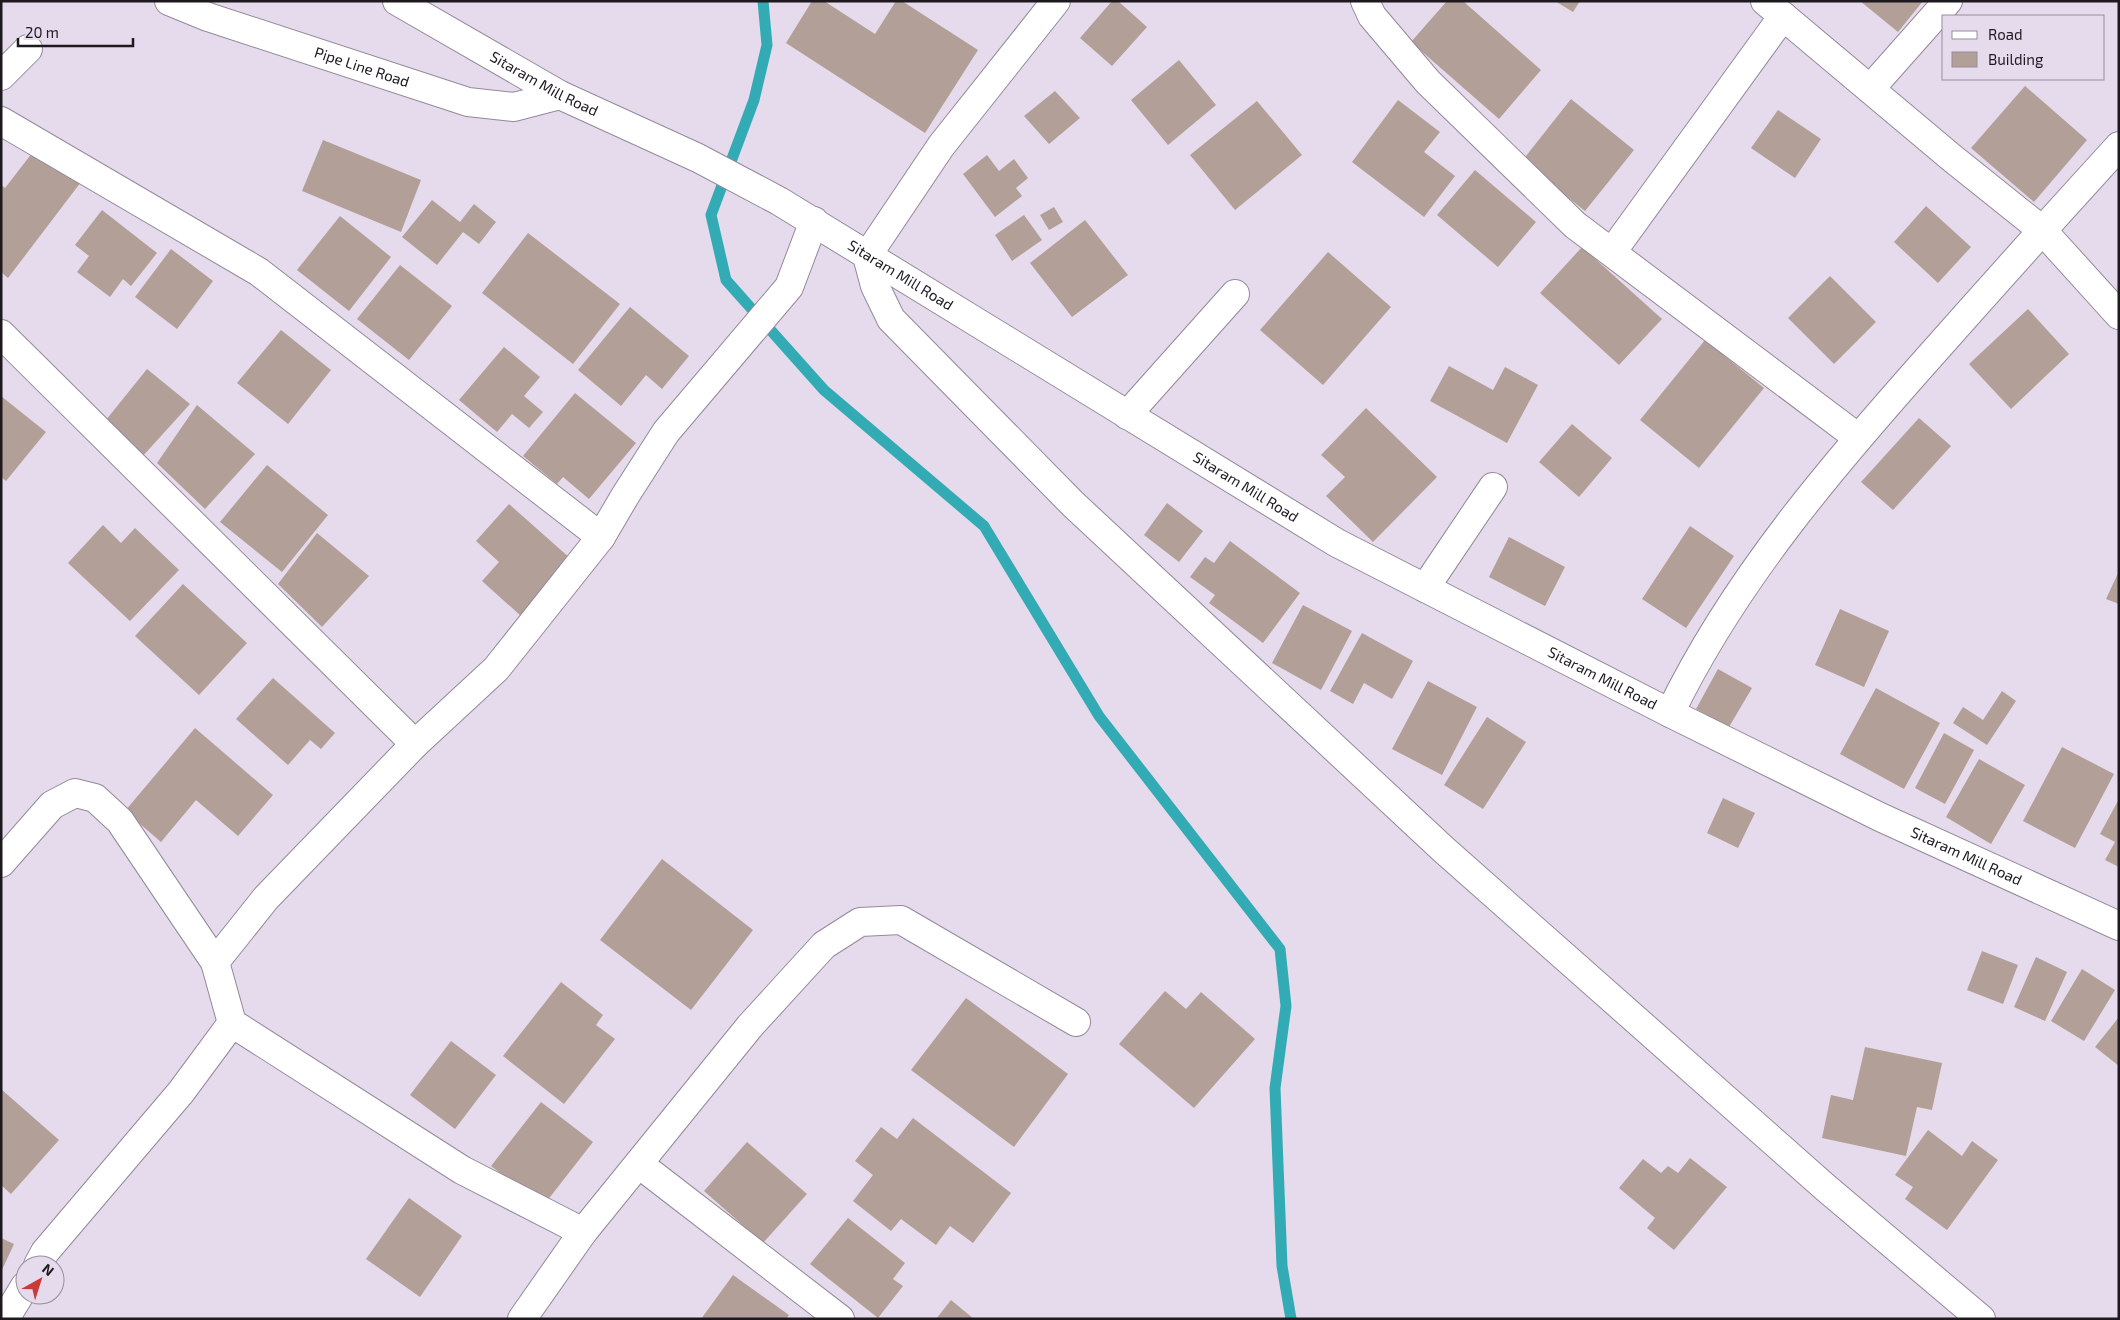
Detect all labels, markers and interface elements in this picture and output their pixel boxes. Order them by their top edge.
scale bar [18,15,132,47]
legend [1942,15,2105,80]
text: 20 m [25,23,59,41]
text: Road [1988,25,2023,43]
street label: Pipe Line Road [312,42,412,90]
street label: Sitaram Mill Road [487,47,601,119]
text: Building [1988,50,2044,68]
street label: Sitaram Mill Road [845,235,957,314]
street label: Sitaram Mill Road [1190,447,1302,525]
street label: Sitaram Mill Road [1545,642,1660,713]
street label: Sitaram Mill Road [1908,822,2025,889]
north arrow [15,1255,65,1305]
text: N [39,1260,58,1279]

